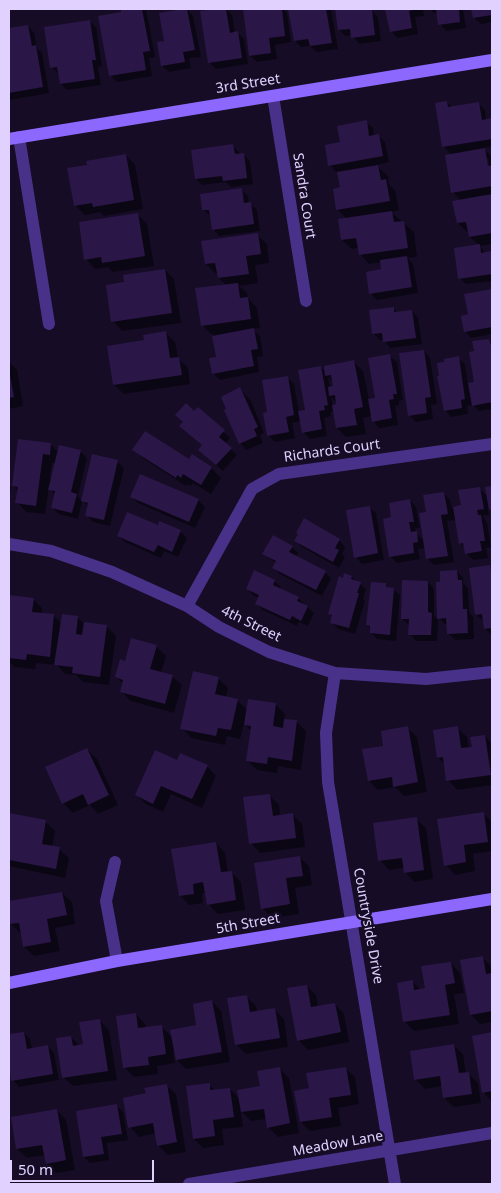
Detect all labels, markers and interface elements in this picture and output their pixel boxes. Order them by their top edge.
street label: 3rd Street [215,71,281,97]
street label: Sandra Court [289,152,319,240]
street label: Richards Court [283,436,381,466]
street label: 4th Street [218,602,284,646]
street label: Countryside Drive [350,867,386,985]
street label: 5th Street [215,910,281,938]
street label: Meadow Lane [291,1128,385,1160]
scale bar [12,1150,156,1182]
text: 50 m [18,1159,53,1179]

